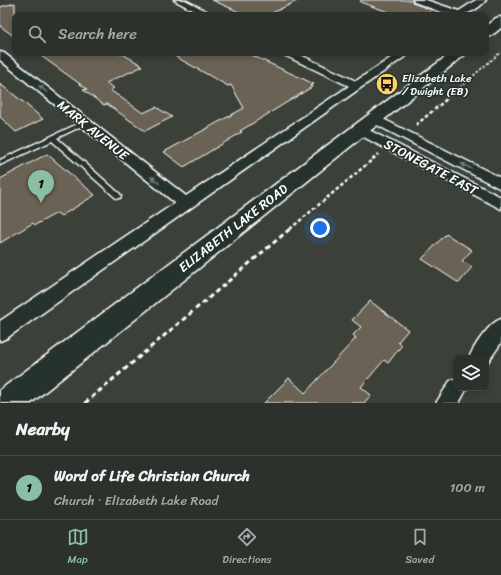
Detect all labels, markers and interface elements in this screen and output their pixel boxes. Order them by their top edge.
search box [12,12,489,56]
text: Search here [58,21,137,47]
icon: search [26,23,48,45]
place label: Elizabeth Lake / Dwight (EB) [402,69,472,101]
bus stop icon: Elizabeth Lake / Dwight (EB) [374,71,400,97]
one-way arrow [37,85,48,94]
street label: MARK AVENUE [52,94,134,167]
street label: STONEGATE EAST [380,132,483,202]
one-way arrow [461,163,472,169]
pin: 1 [28,170,54,203]
one-way arrow [150,175,161,184]
street label: ELIZABETH LAKE ROAD [173,178,293,278]
your location [310,218,330,238]
map controls [453,355,489,391]
button: layers [453,355,489,391]
text: Nearby [16,414,70,444]
text: Word of Life Christian Church [54,463,250,489]
text: 1 [26,476,32,499]
text: 100 m [450,476,485,499]
text: Church · Elizabeth Lake Road [54,489,218,512]
tab: Map [67,526,89,569]
tab: Directions [222,526,272,569]
tab: Saved [405,526,434,569]

